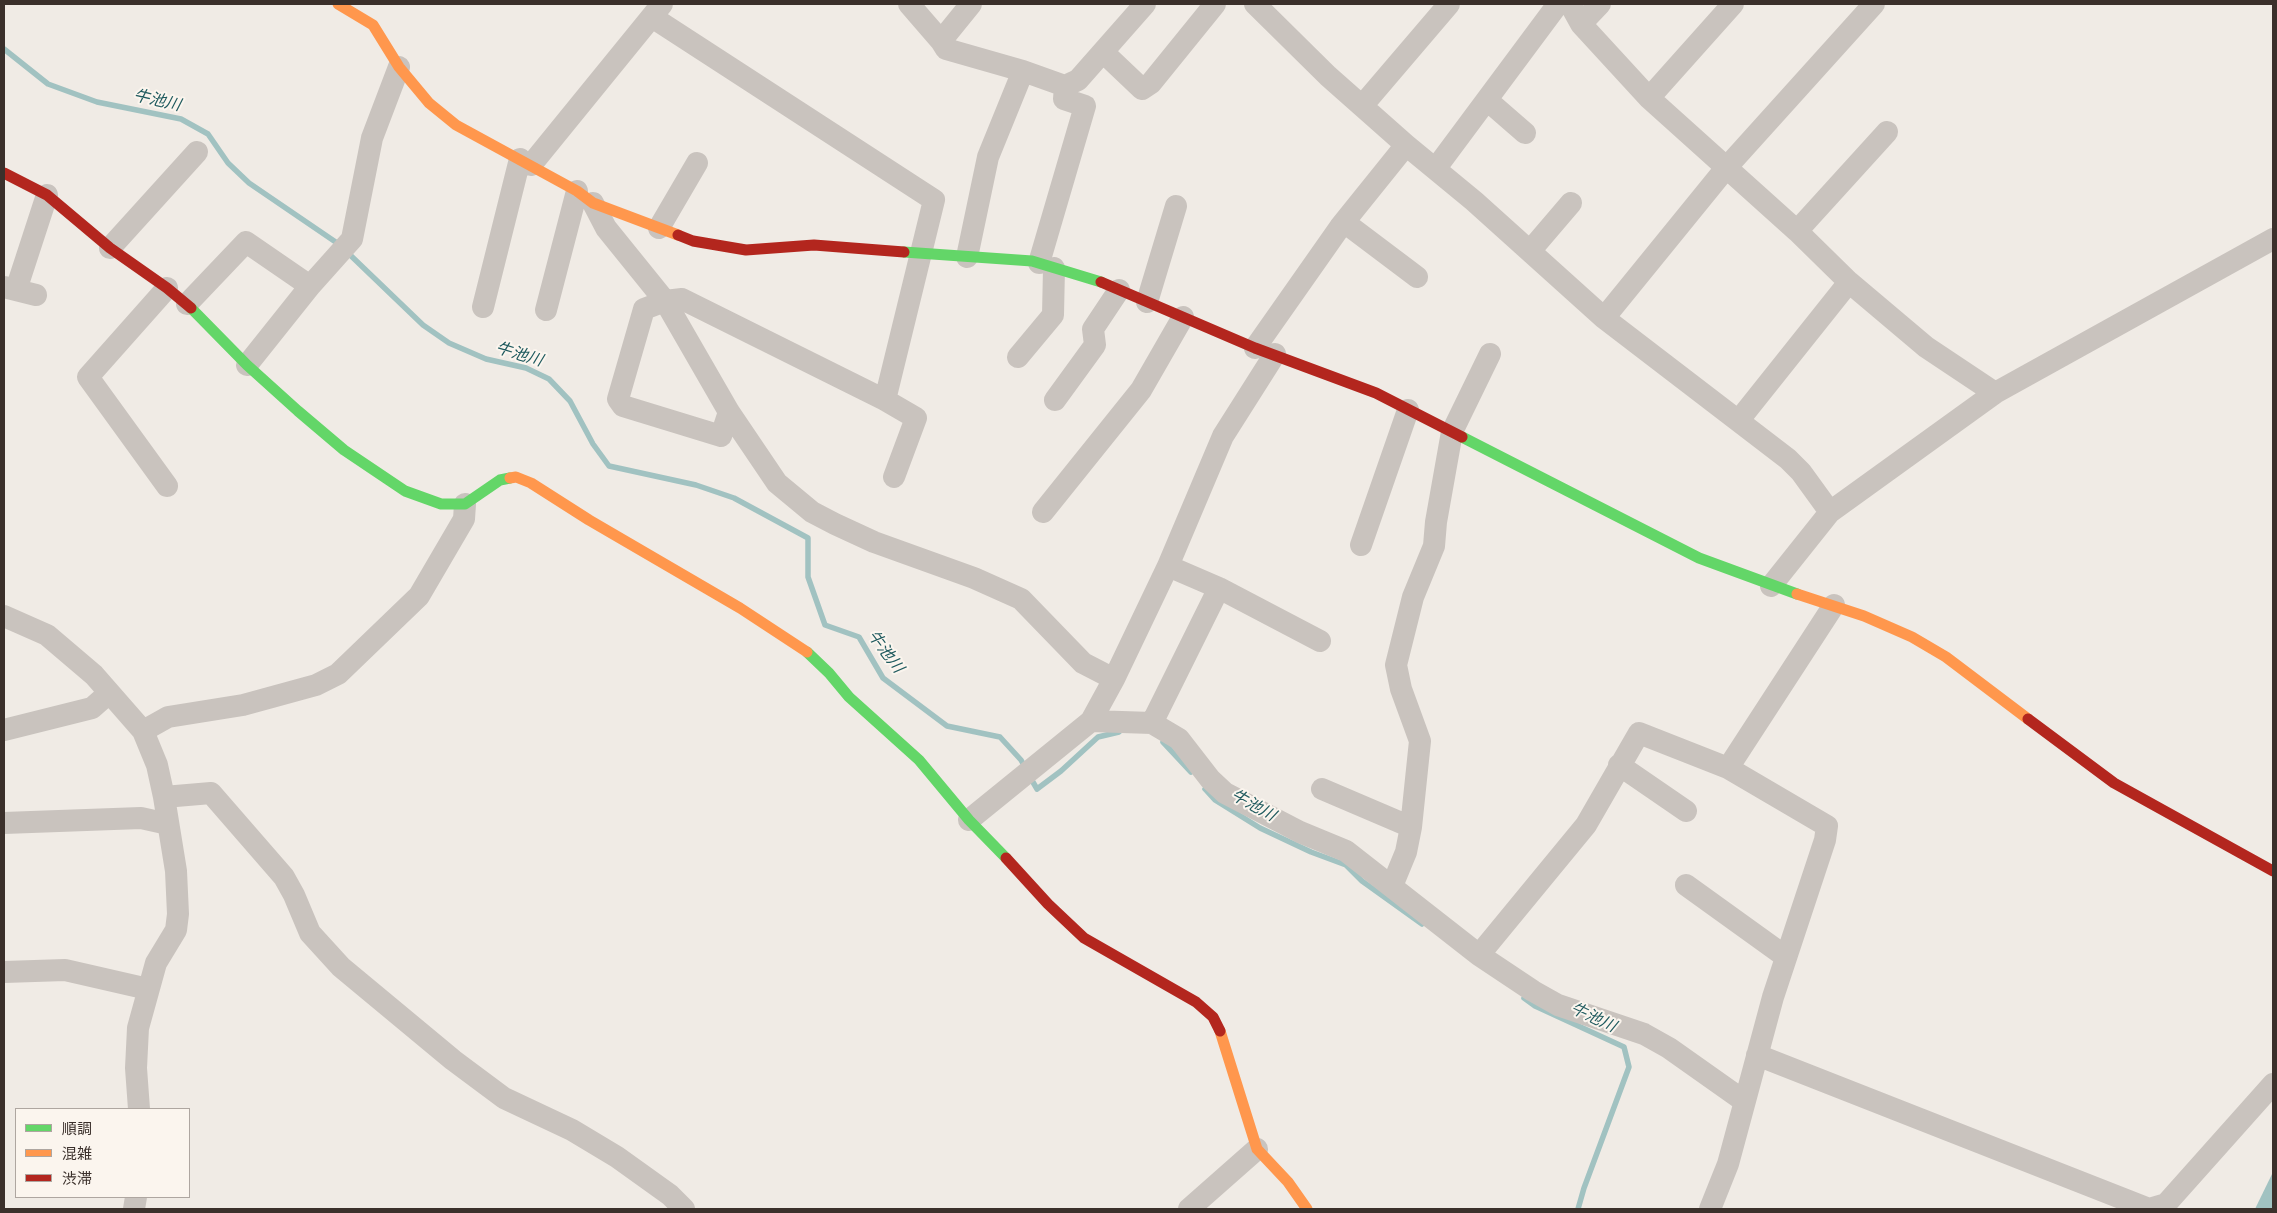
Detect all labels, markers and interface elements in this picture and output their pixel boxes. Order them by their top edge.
water label: 牛池川 [131,86,183,116]
water label: 牛池川 [493,339,545,371]
water label: 牛池川 [863,627,907,677]
water label: 牛池川 [1227,786,1279,826]
water label: 牛池川 [1567,999,1619,1037]
legend [15,1108,190,1198]
text: 順調 [62,1119,92,1139]
text: 混雑 [62,1144,92,1164]
text: 渋滞 [62,1169,92,1189]

